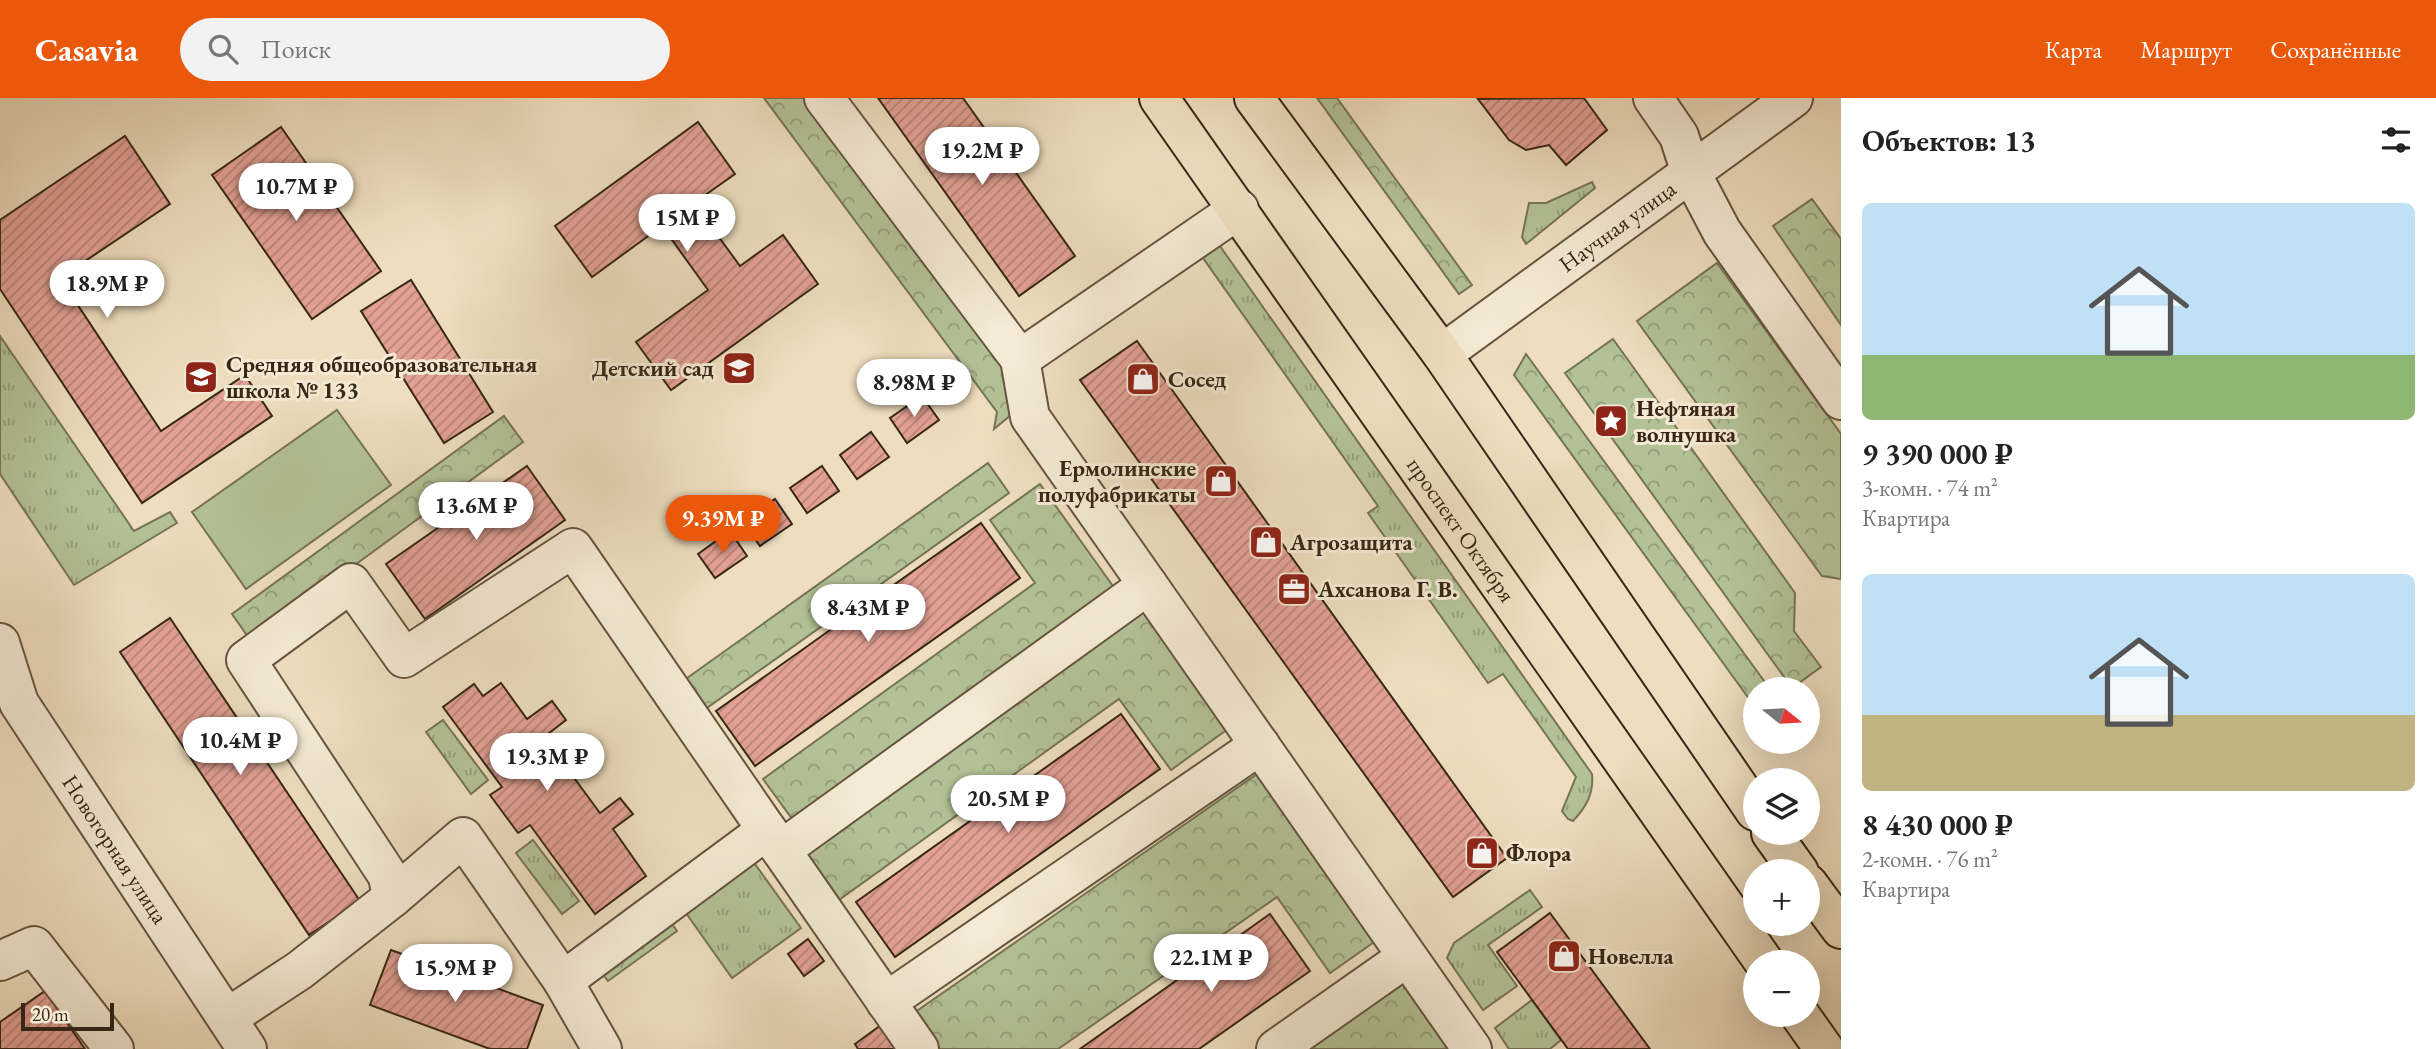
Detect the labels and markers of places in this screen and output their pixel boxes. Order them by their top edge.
pin: 19.2M ₽ [917,127,1047,187]
pin: 10.7M ₽ [231,164,361,223]
pin: 15M ₽ [638,194,736,254]
pin: 18.9M ₽ [42,260,172,320]
place label: Средняя общеобразовательная школа № 133 [226,349,537,405]
school or university icon: Детский сад [720,349,758,387]
place label: Детский сад [592,353,714,383]
school or university icon: Средняя общеобразовательная школа № 133 [182,358,220,396]
pin: 8.98M ₽ [849,360,979,419]
shop icon: Сосед [1124,360,1162,398]
place label: Сосед [1168,364,1226,394]
place label: Нефтяная волнушка [1636,393,1737,449]
place icon: Нефтяная волнушка [1592,402,1630,440]
place label: Ермолинские полуфабрикаты [1038,453,1196,509]
shop icon: Ермолинские полуфабрикаты [1202,462,1240,500]
pin: 13.6M ₽ [411,482,541,542]
pin: 9.39M ₽ [658,496,788,555]
shop icon: Агрозащита [1247,523,1285,561]
place label: Агрозащита [1289,527,1413,557]
office icon: Ахсанова Г. В. [1275,570,1313,608]
place label: Ахсанова Г. В. [1317,574,1458,604]
pin: 8.43M ₽ [803,584,933,644]
pin: 10.4M ₽ [175,718,305,777]
pin: 19.3M ₽ [482,734,612,793]
pin: 20.5M ₽ [943,776,1073,835]
shop icon: Флора [1463,834,1501,872]
place label: Флора [1506,838,1572,868]
pin: 22.1M ₽ [1146,934,1276,994]
shop icon: Новелла [1545,937,1583,975]
place label: Новелла [1588,941,1675,971]
pin: 15.9M ₽ [390,944,520,1004]

